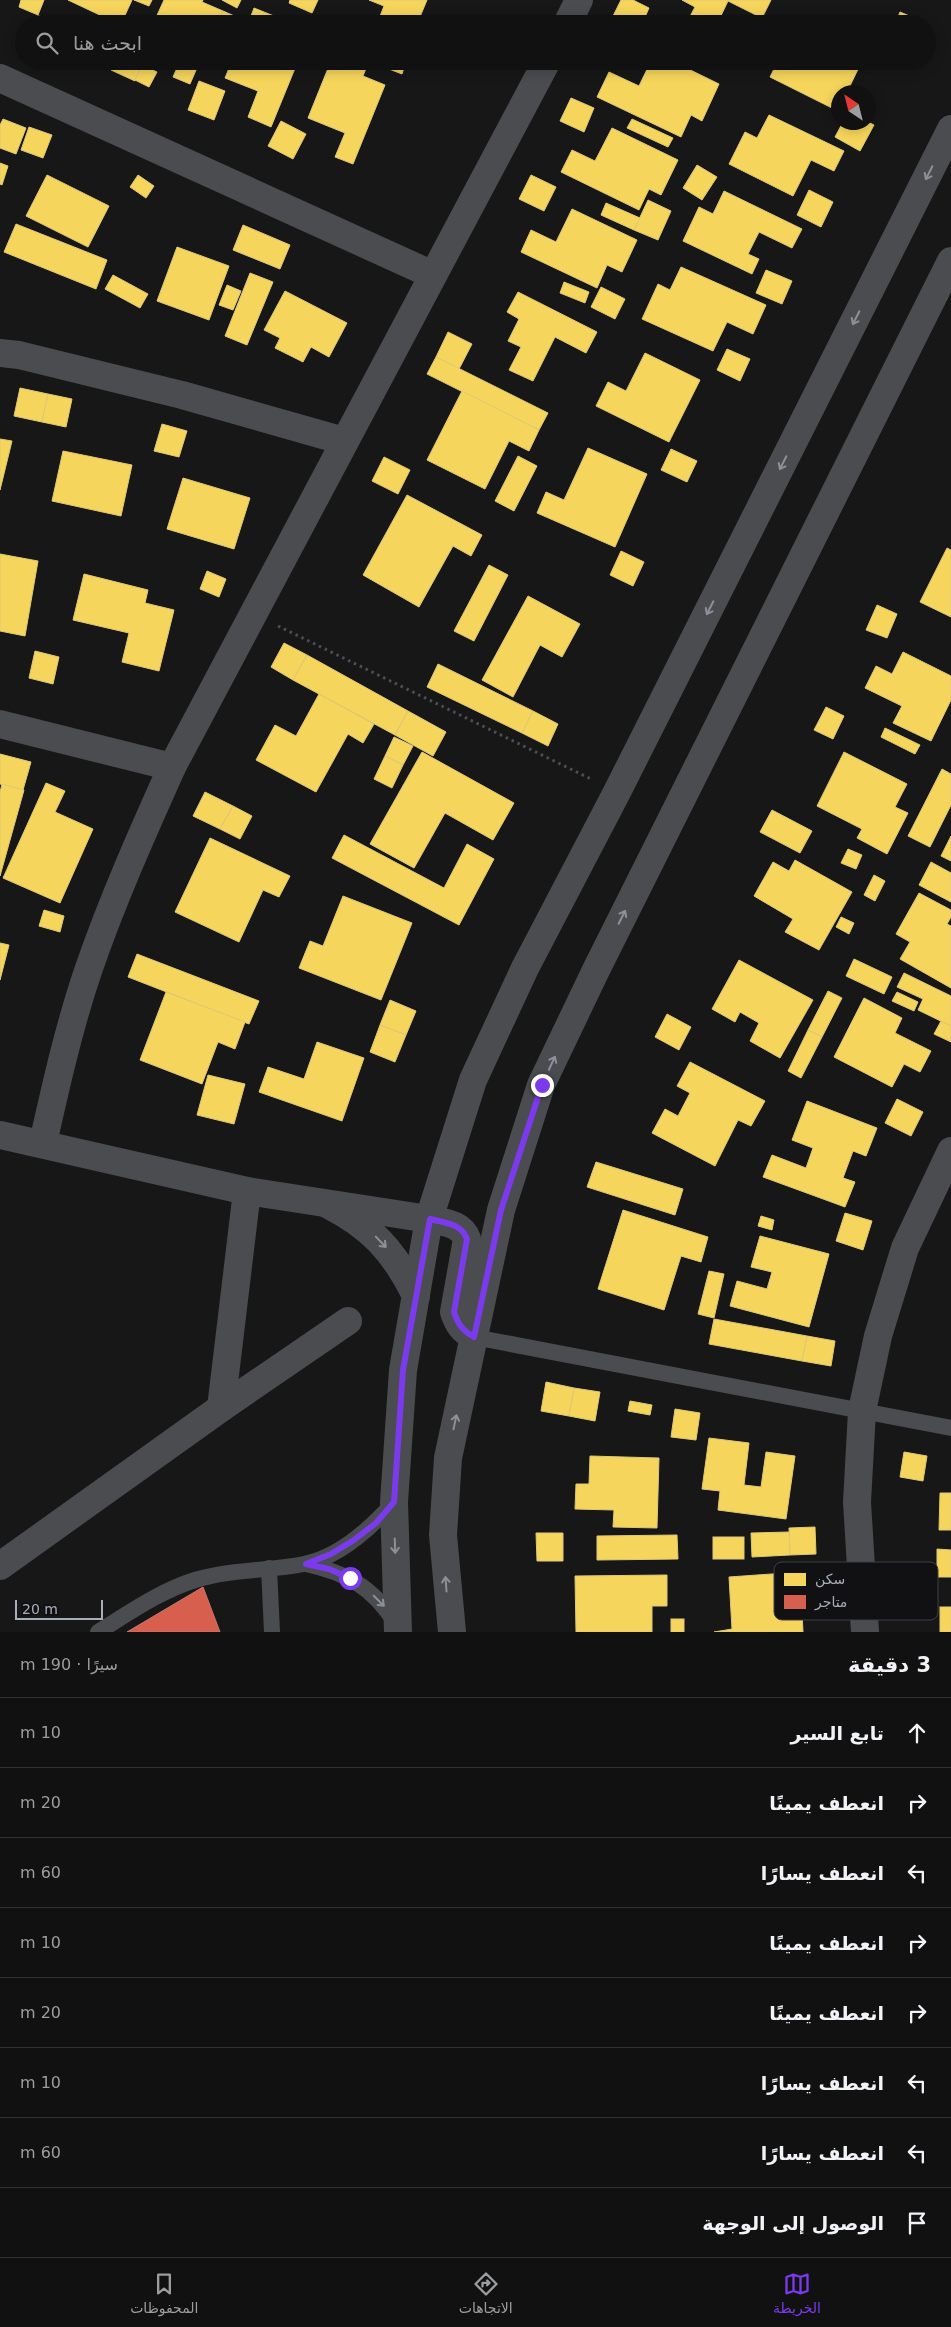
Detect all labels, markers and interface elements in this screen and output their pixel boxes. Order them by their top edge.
search box [15,15,936,70]
icon: search [33,29,61,57]
text: ابحث هنا [73,32,142,54]
north arrow [831,85,876,130]
one-way arrow [924,165,934,180]
one-way arrow [851,310,860,325]
one-way arrow [778,455,787,470]
one-way arrow [705,600,714,615]
one-way arrow [618,910,627,925]
one-way arrow [547,1056,557,1071]
route end [531,1074,554,1097]
one-way arrow [375,1235,387,1248]
one-way arrow [451,1415,461,1431]
one-way arrow [390,1537,400,1553]
legend [774,1562,938,1620]
route start [339,1567,362,1590]
text: سكن [815,1571,845,1588]
one-way arrow [442,1576,451,1592]
text: متاجر [814,1594,847,1611]
one-way arrow [373,1595,385,1607]
scale bar [15,1597,102,1620]
text: 20 m [22,1601,58,1617]
text: 3 دقيقة [848,1653,931,1677]
text: سيرًا · 190 m [20,1655,118,1674]
icon: ahead [903,1719,931,1747]
text: تابع السير [790,1722,884,1744]
text: 10 m [20,1723,61,1742]
icon: right [903,1789,931,1817]
text: انعطف يمينًا [769,1792,884,1814]
text: 20 m [20,1793,61,1812]
icon: left [903,1859,931,1887]
text: انعطف يسارًا [761,1862,884,1884]
text: 60 m [20,1863,61,1882]
icon: right [903,1929,931,1957]
text: انعطف يمينًا [769,1932,884,1954]
text: 10 m [20,1933,61,1952]
icon: right [903,1999,931,2027]
text: انعطف يمينًا [769,2002,884,2024]
text: 20 m [20,2003,61,2022]
icon: left [903,2069,931,2097]
text: انعطف يسارًا [761,2072,884,2094]
text: 10 m [20,2073,61,2092]
icon: left [903,2139,931,2167]
text: انعطف يسارًا [761,2142,884,2164]
text: 60 m [20,2143,61,2162]
icon: arrive [903,2209,931,2237]
text: الوصول إلى الوجهة [702,2212,884,2234]
tab: المحفوظات [130,2270,198,2316]
tab: الاتجاهات [459,2270,513,2316]
tab: الخريطة [773,2270,821,2316]

